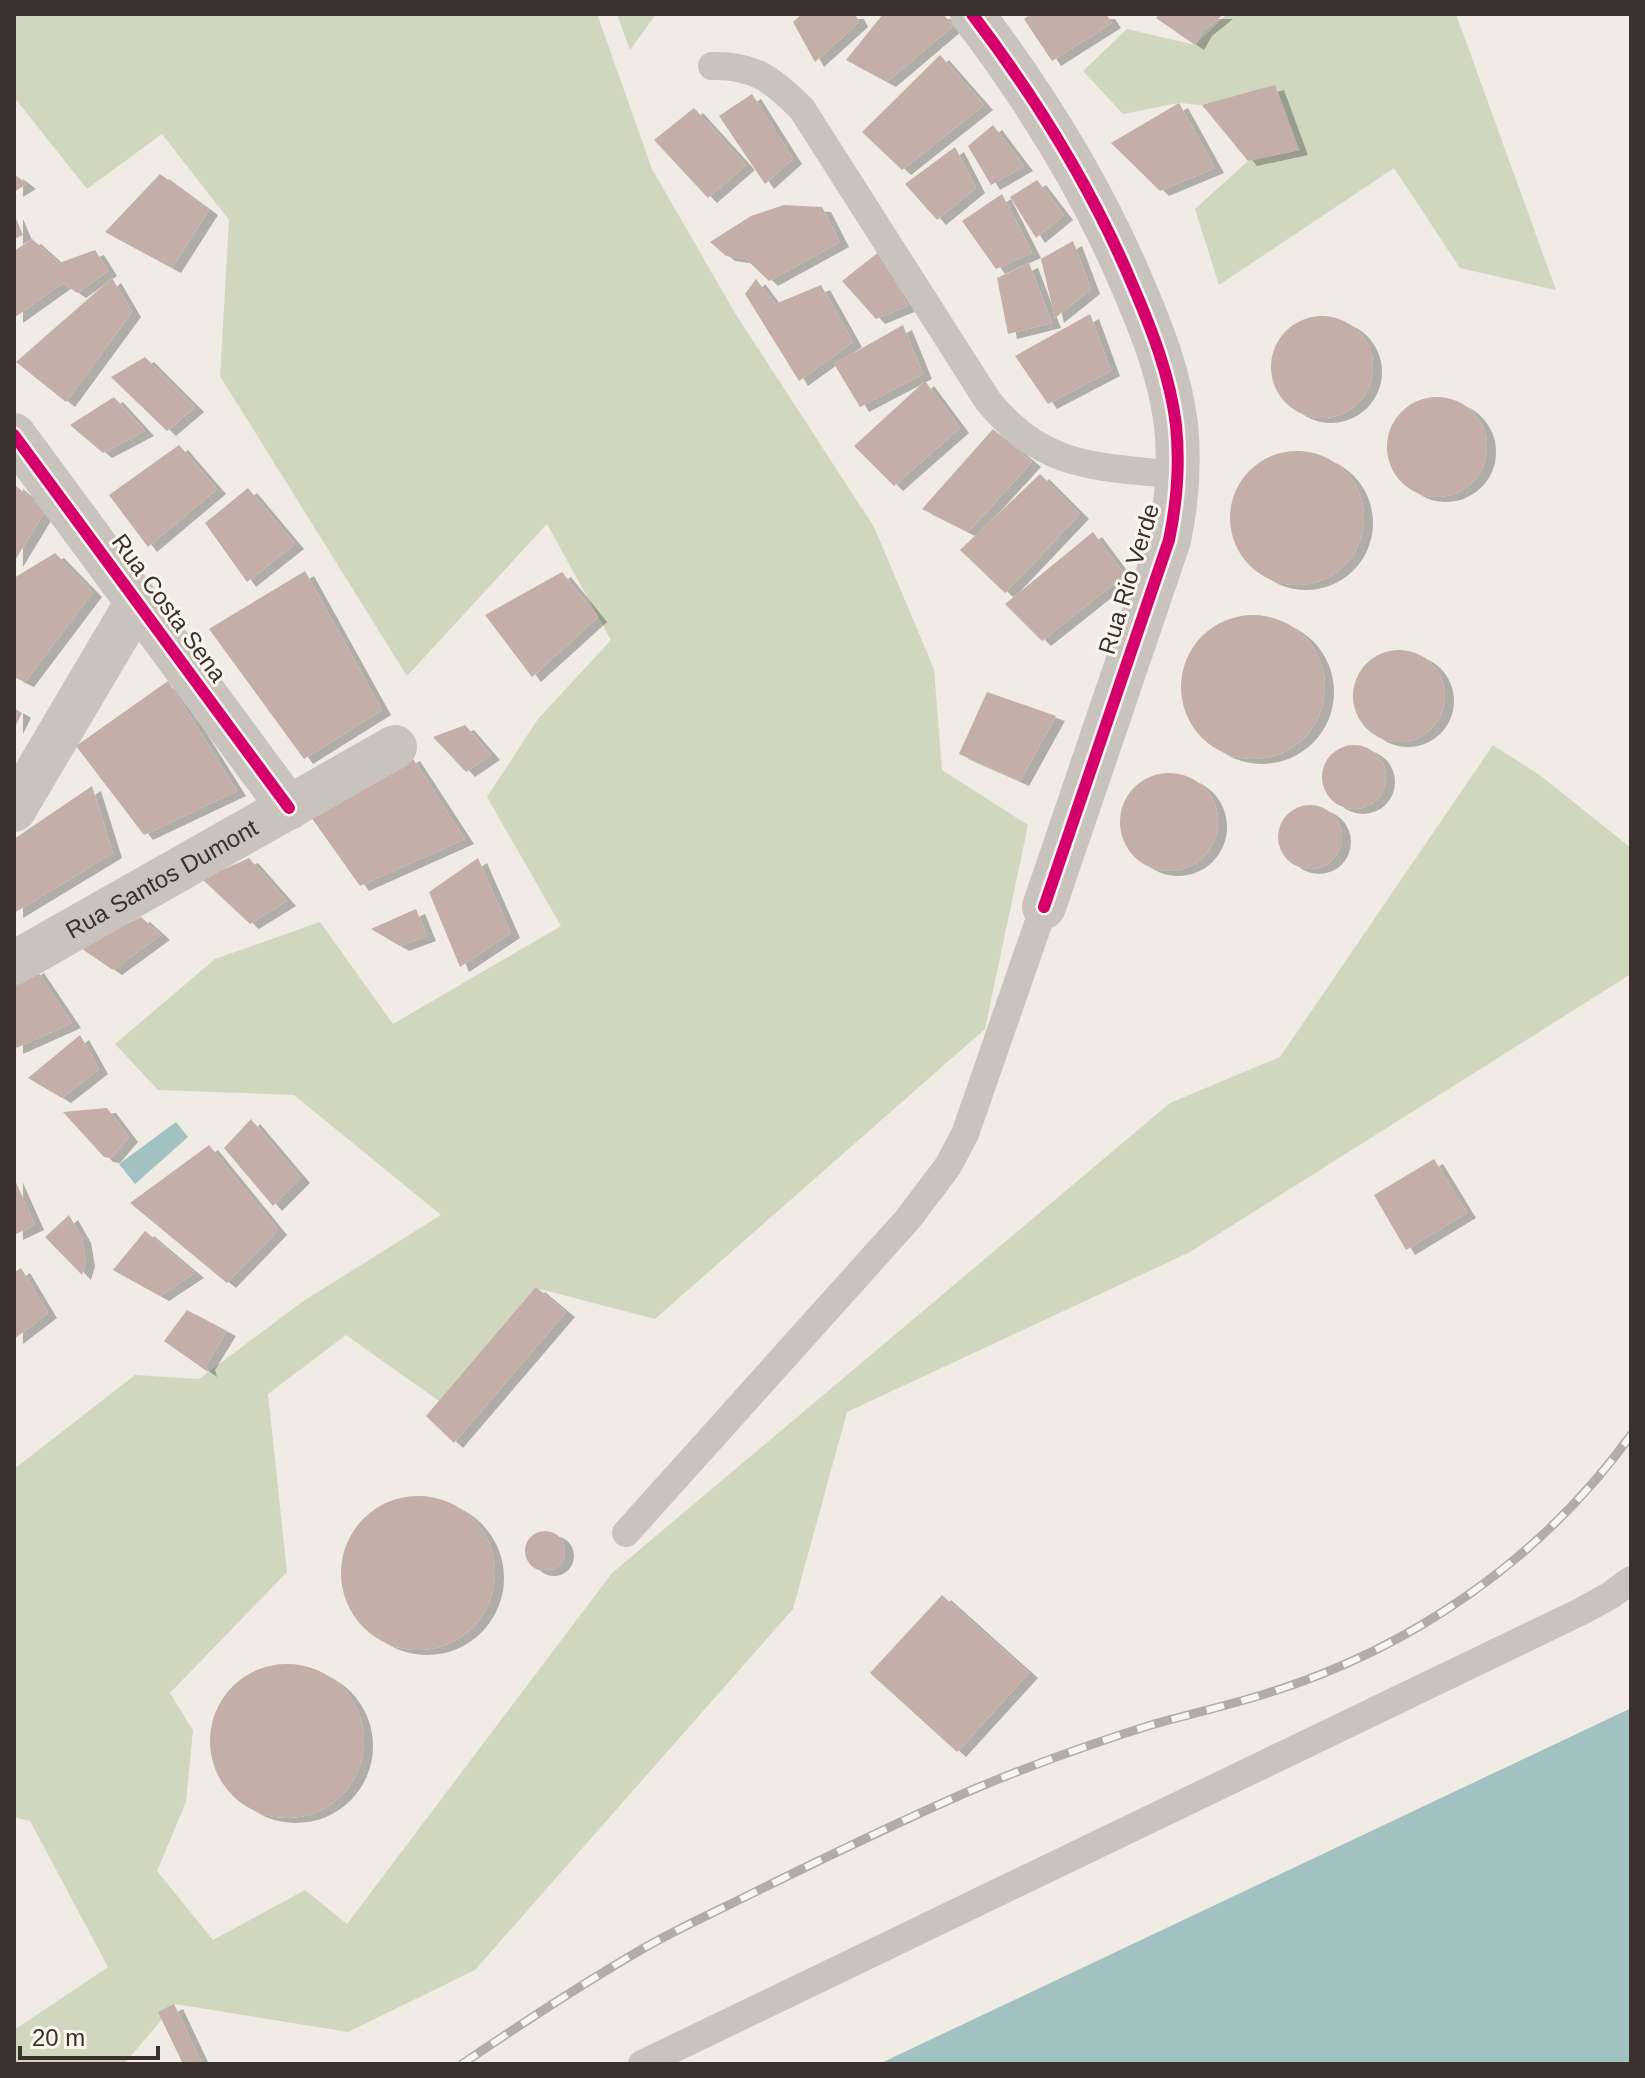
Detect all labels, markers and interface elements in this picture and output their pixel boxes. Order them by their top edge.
street label: Rua Rio Verde [1093,500,1164,657]
street label: Rua Costa Sena [107,529,232,687]
street label: Rua Santos Dumont [61,813,263,944]
scale bar [20,2010,158,2060]
text: 20 m [32,2024,85,2051]

